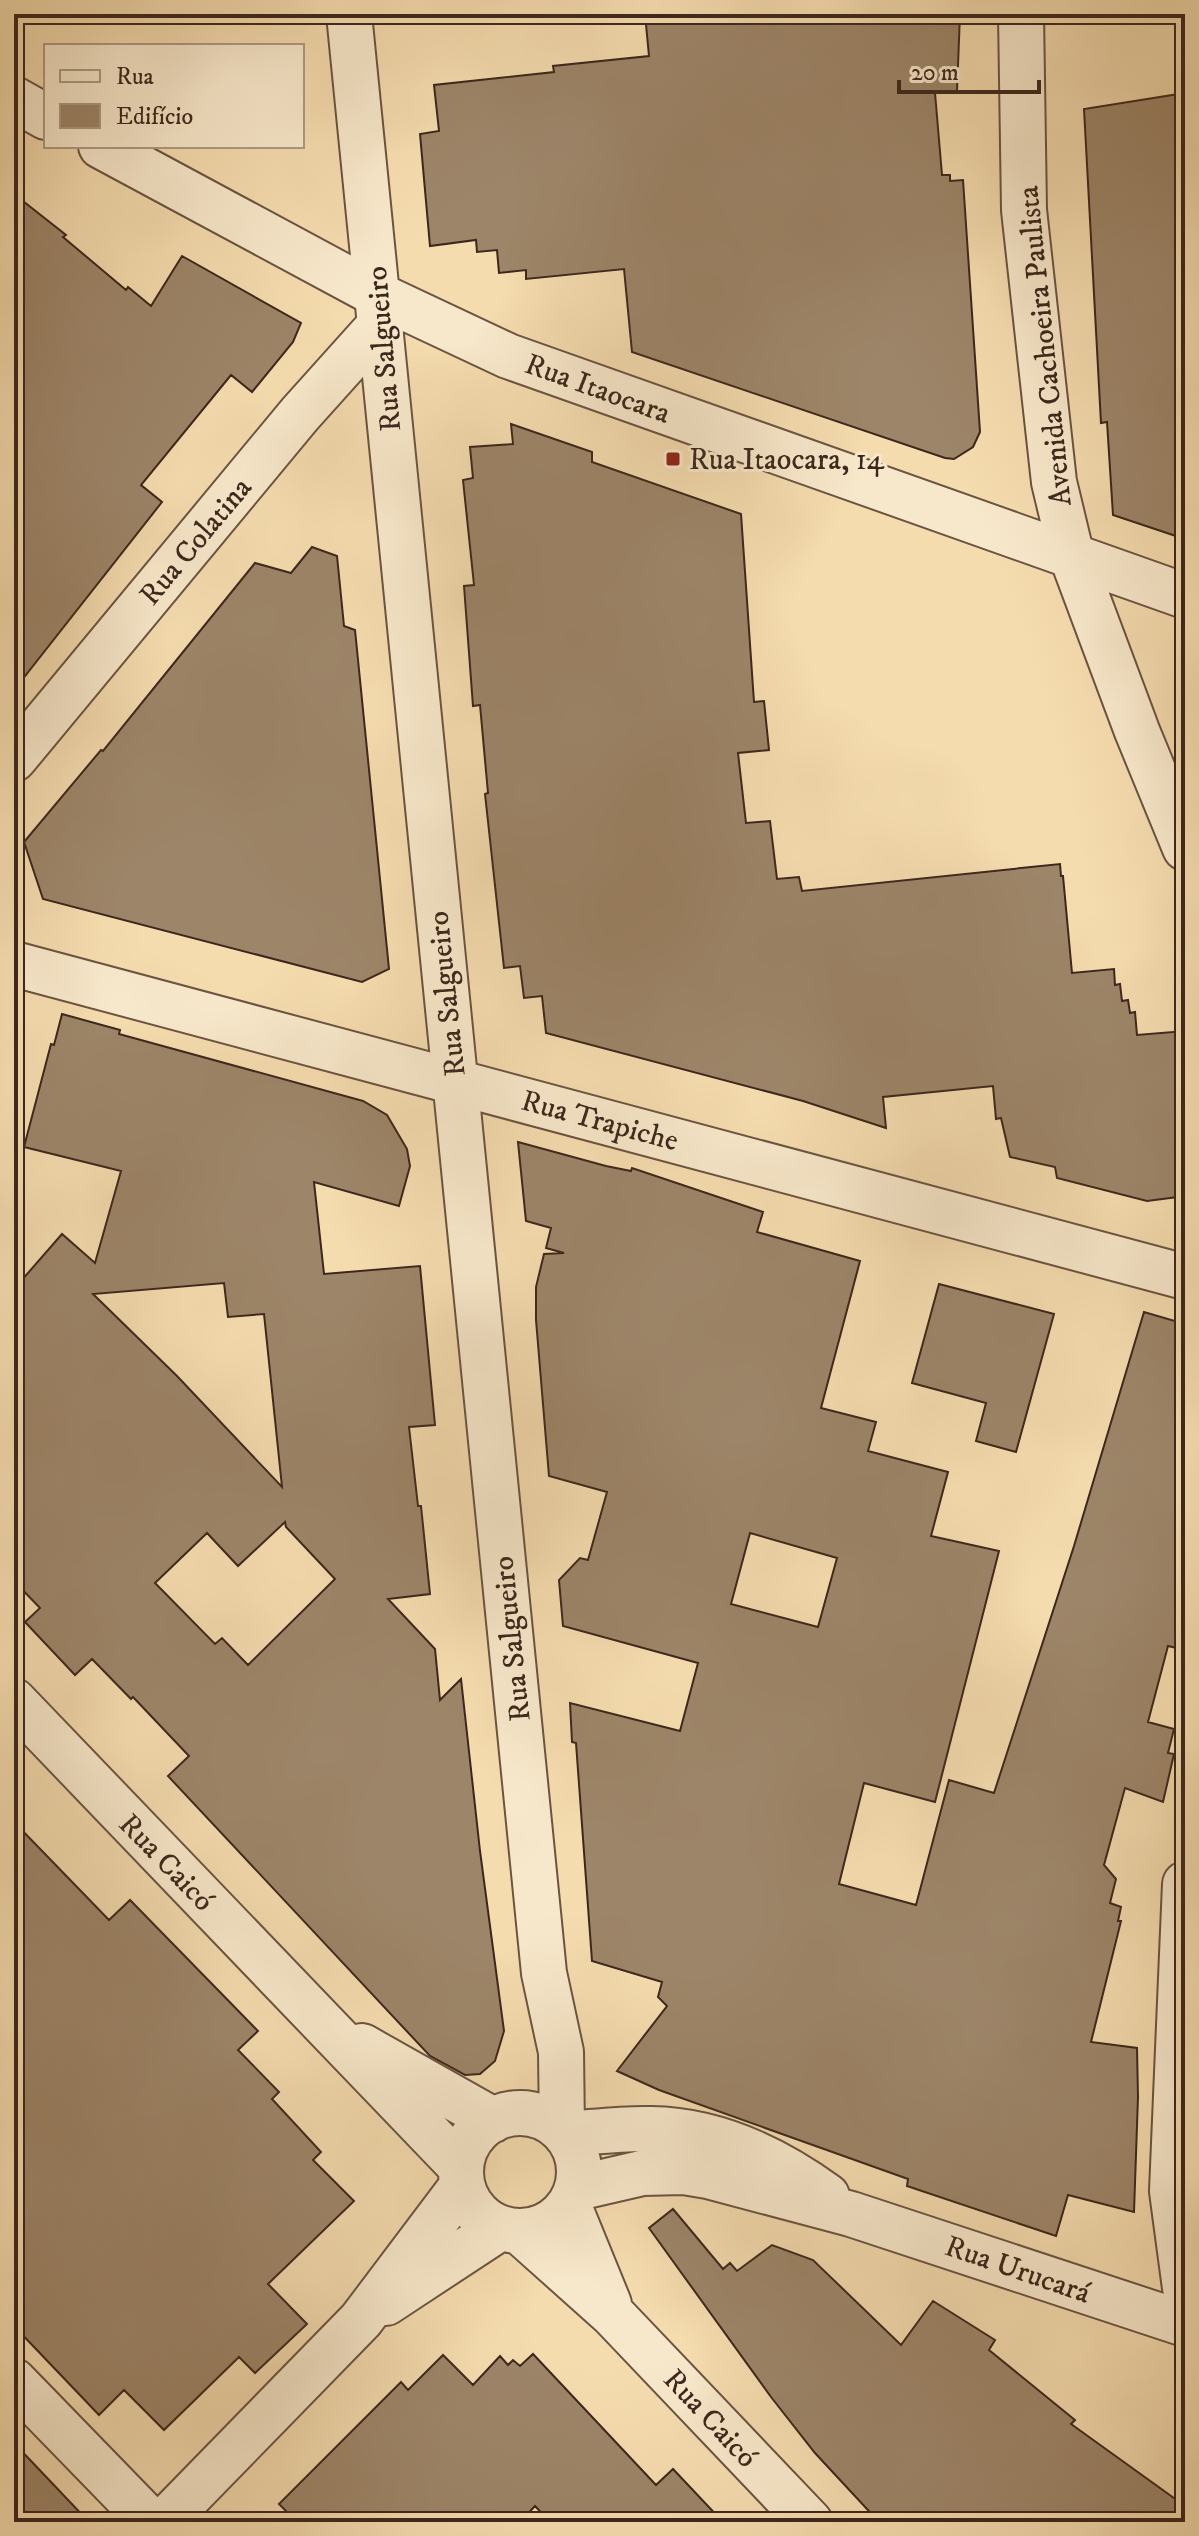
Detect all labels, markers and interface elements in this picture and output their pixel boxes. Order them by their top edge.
legend [44,44,304,148]
scale bar [899,44,1039,94]
text: 20 m [911,58,959,88]
text: Rua [116,62,155,92]
text: Edifício [116,102,193,132]
street label: Avenida Cachoeira Paulista [1010,184,1081,508]
street label: Rua Salgueiro [359,265,410,433]
street label: Rua Itaocara [520,346,675,433]
place label: Rua Itaocara, 14 [689,442,885,479]
marker: Rua Itaocara, 14 [664,450,682,468]
street label: Rua Colatina [132,470,260,613]
street label: Rua Salgueiro [420,909,475,1078]
street label: Rua Trapiche [517,1083,682,1160]
street label: Rua Salgueiro [485,1554,540,1723]
street label: Rua Caicó [110,1806,221,1920]
street label: Rua Urucará [940,2228,1095,2313]
street label: Rua Caicó [655,2362,765,2476]

